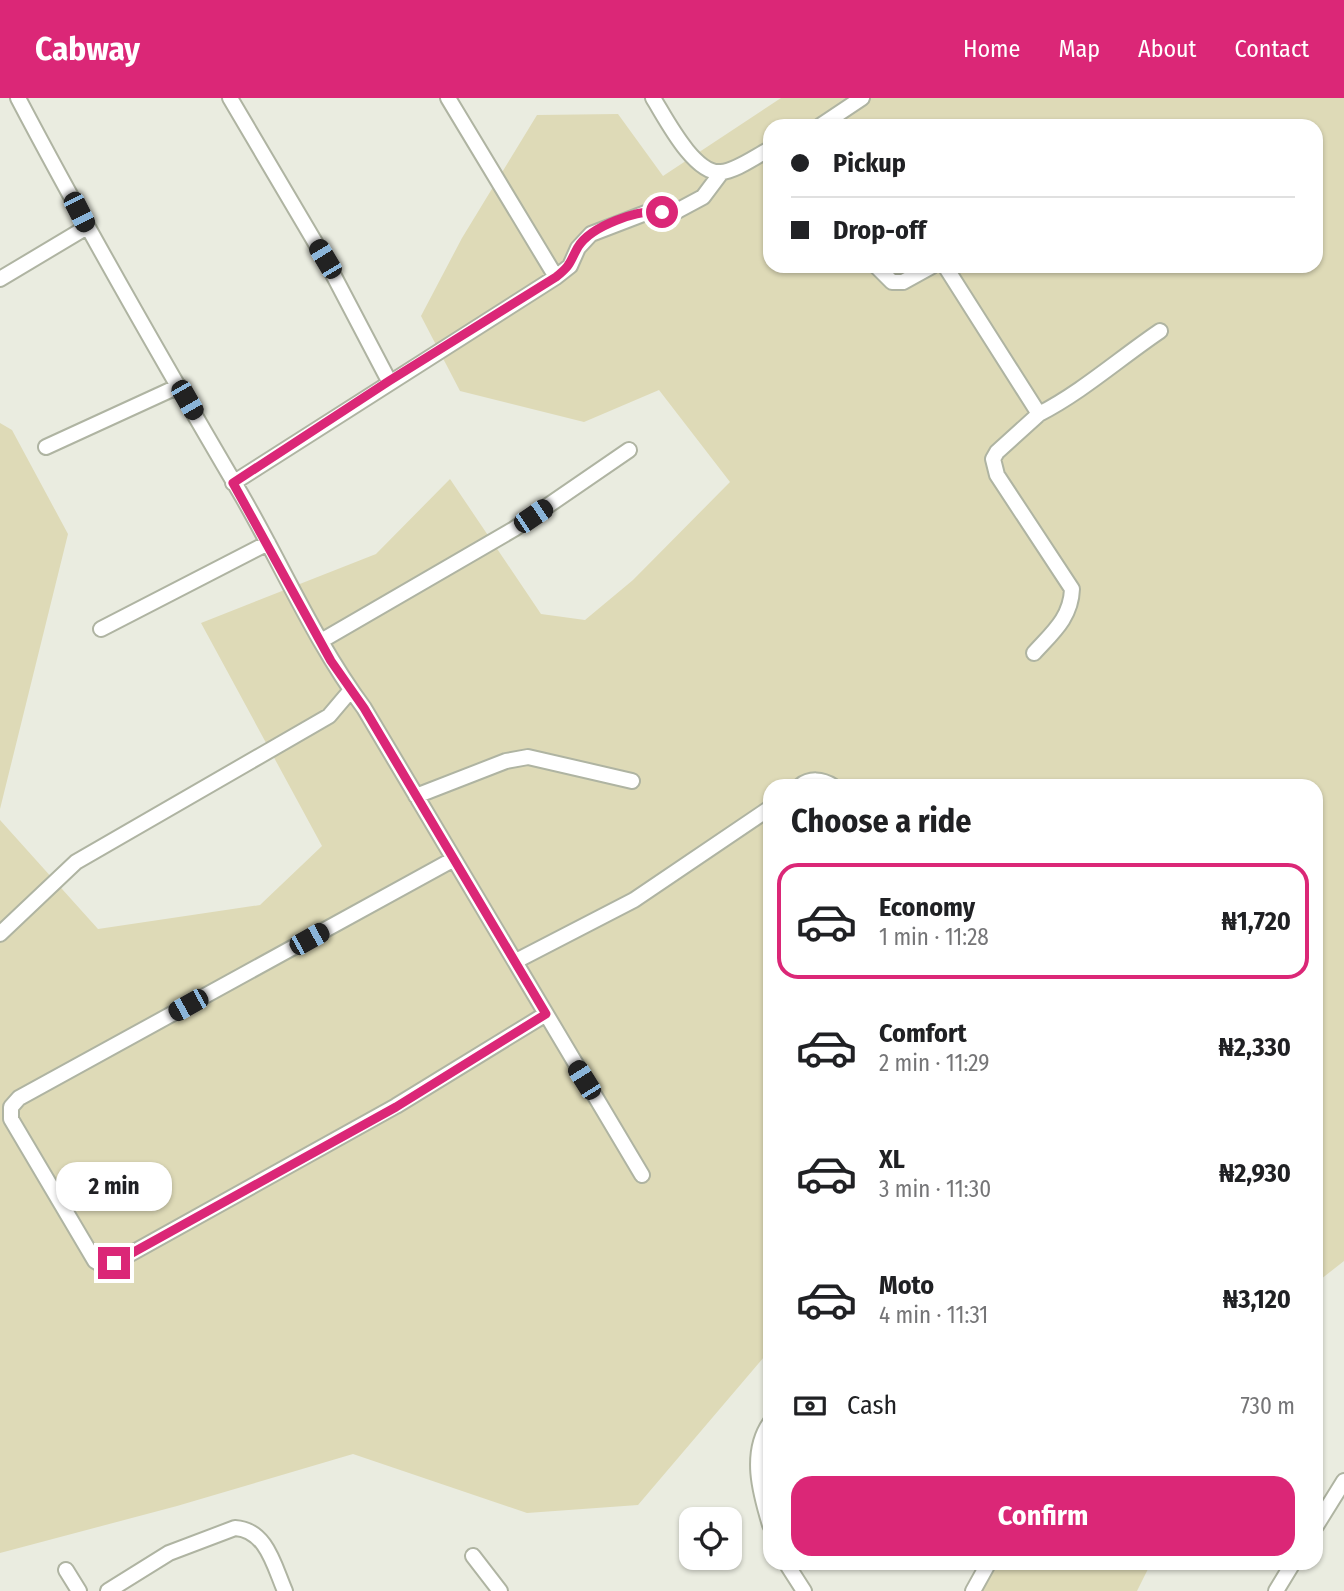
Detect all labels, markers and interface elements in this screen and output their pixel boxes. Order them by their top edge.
text: Cabway [35,29,140,69]
text: Home [963,35,1020,63]
text: Map [1058,35,1100,63]
text: About [1138,35,1196,63]
text: Contact [1234,35,1309,63]
text: Pickup [833,148,906,179]
car [61,189,98,235]
route start [646,196,678,228]
text: Drop-off [833,215,926,246]
car [306,236,345,282]
car [168,377,207,423]
car [510,496,557,536]
text: Choose a ride [791,802,972,840]
icon: car [795,890,858,953]
text: Economy [879,892,975,923]
text: ₦1,720 [1222,906,1291,937]
car [286,920,333,958]
text: 1 min · 11:28 [879,923,989,951]
car [165,986,212,1024]
icon: car [795,1016,858,1079]
text: Comfort [879,1018,967,1049]
text: ₦2,330 [1219,1032,1291,1063]
text: 2 min · 11:29 [879,1049,990,1077]
car [564,1057,605,1103]
icon: car [795,1142,858,1205]
text: XL [879,1144,905,1175]
text: ₦2,930 [1219,1158,1291,1189]
callout: 2 min [56,1162,172,1210]
text: 2 min [89,1172,140,1200]
text: 3 min · 11:30 [879,1175,991,1203]
route end [98,1247,130,1279]
icon: car [795,1268,858,1331]
text: Moto [879,1270,934,1301]
text: ₦3,120 [1223,1284,1291,1315]
text: 4 min · 11:31 [879,1301,988,1329]
icon: cash [791,1387,829,1425]
text: Cash [847,1390,897,1421]
text: 730 m [1240,1392,1295,1420]
button: Confirm [791,1476,1295,1556]
map controls [679,1507,742,1570]
button: locate [679,1507,742,1570]

